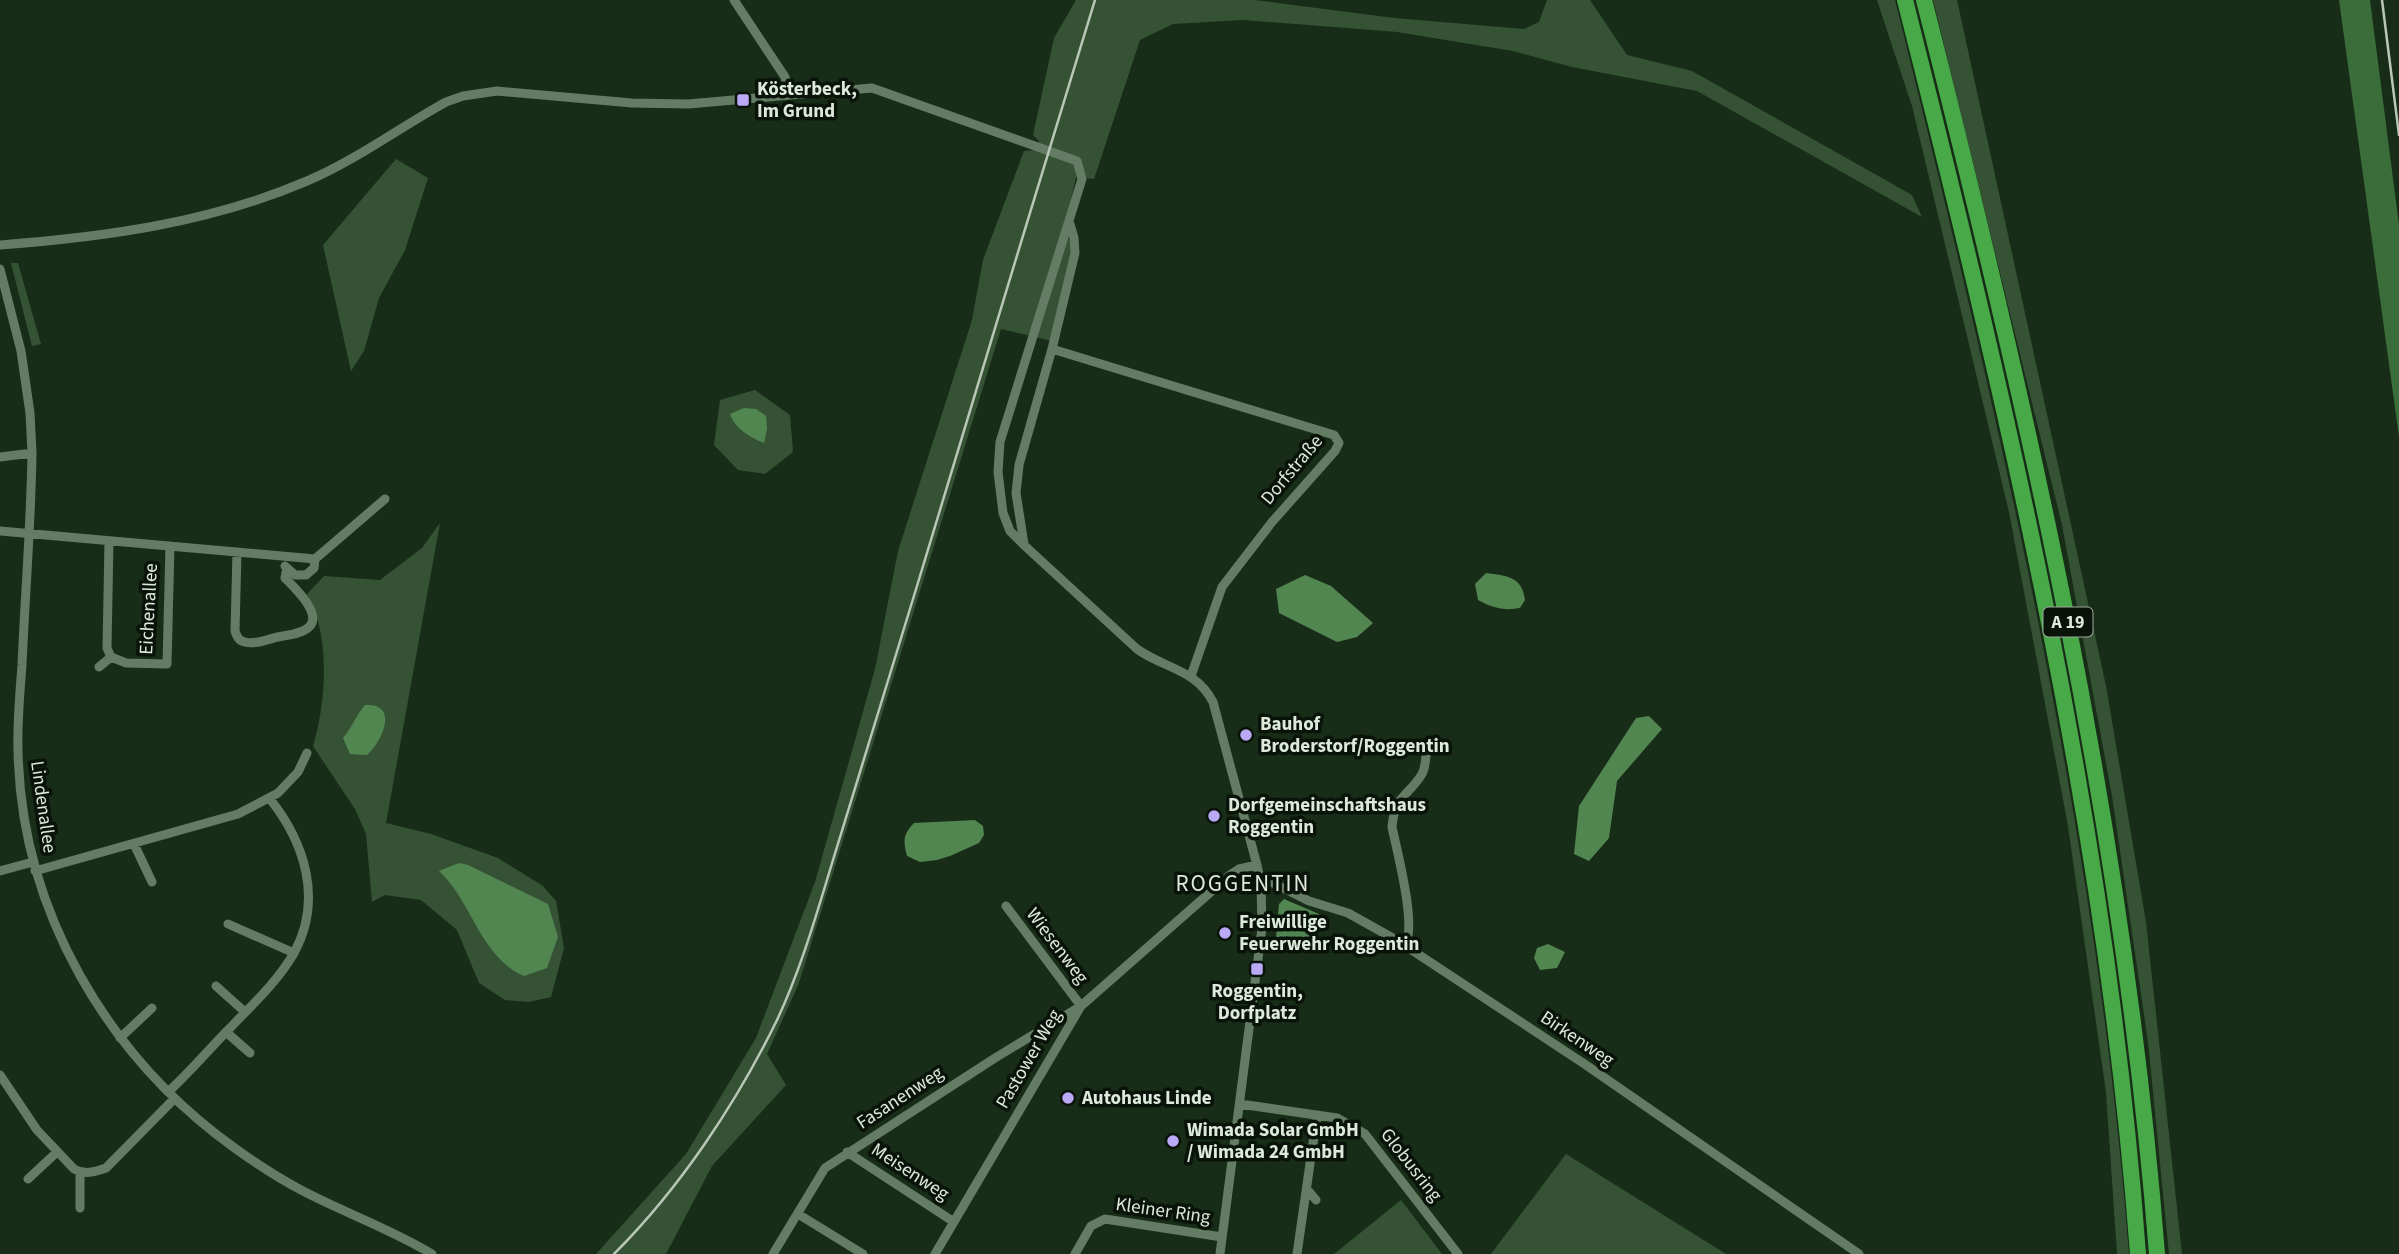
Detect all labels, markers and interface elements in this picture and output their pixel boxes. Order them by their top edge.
place label: Kösterbeck, Im Grund [757,76,857,125]
marker: Kösterbeck, Im Grund [735,92,751,108]
street label: Dorfstraße [1255,429,1329,511]
street label: Eichenallee [133,563,165,655]
road number: A 19 [2044,608,2092,636]
place label: Bauhof Broderstorf/Roggentin [1260,711,1450,760]
marker: Bauhof Broderstorf/Roggentin [1238,727,1254,743]
street label: Lindenallee [23,759,63,855]
place label: Dorfgemeinschaftshaus Roggentin [1228,792,1426,841]
marker: Dorfgemeinschaftshaus Roggentin [1206,808,1222,824]
district label: ROGGENTIN [1175,867,1311,900]
street label: Wiesenweg [1019,902,1095,990]
place label: Freiwillige Feuerwehr Roggentin [1239,909,1419,958]
marker: Freiwillige Feuerwehr Roggentin [1217,925,1233,941]
marker: Roggentin, Dorfplatz [1249,961,1265,977]
place label: Roggentin, Dorfplatz [1211,978,1303,1027]
street label: Pastower Weg [990,1004,1069,1114]
street label: Birkenweg [1535,1004,1620,1074]
street label: Fasanenweg [851,1060,949,1136]
place label: Autohaus Linde [1081,1085,1212,1112]
marker: Autohaus Linde [1060,1090,1076,1106]
place label: Wimada Solar GmbH / Wimada 24 GmbH [1187,1117,1359,1166]
street label: Globusring [1374,1122,1449,1208]
marker: Wimada Solar GmbH / Wimada 24 GmbH [1165,1133,1181,1149]
street label: Meisenweg [866,1137,955,1208]
street label: Kleiner Ring [1114,1191,1213,1231]

